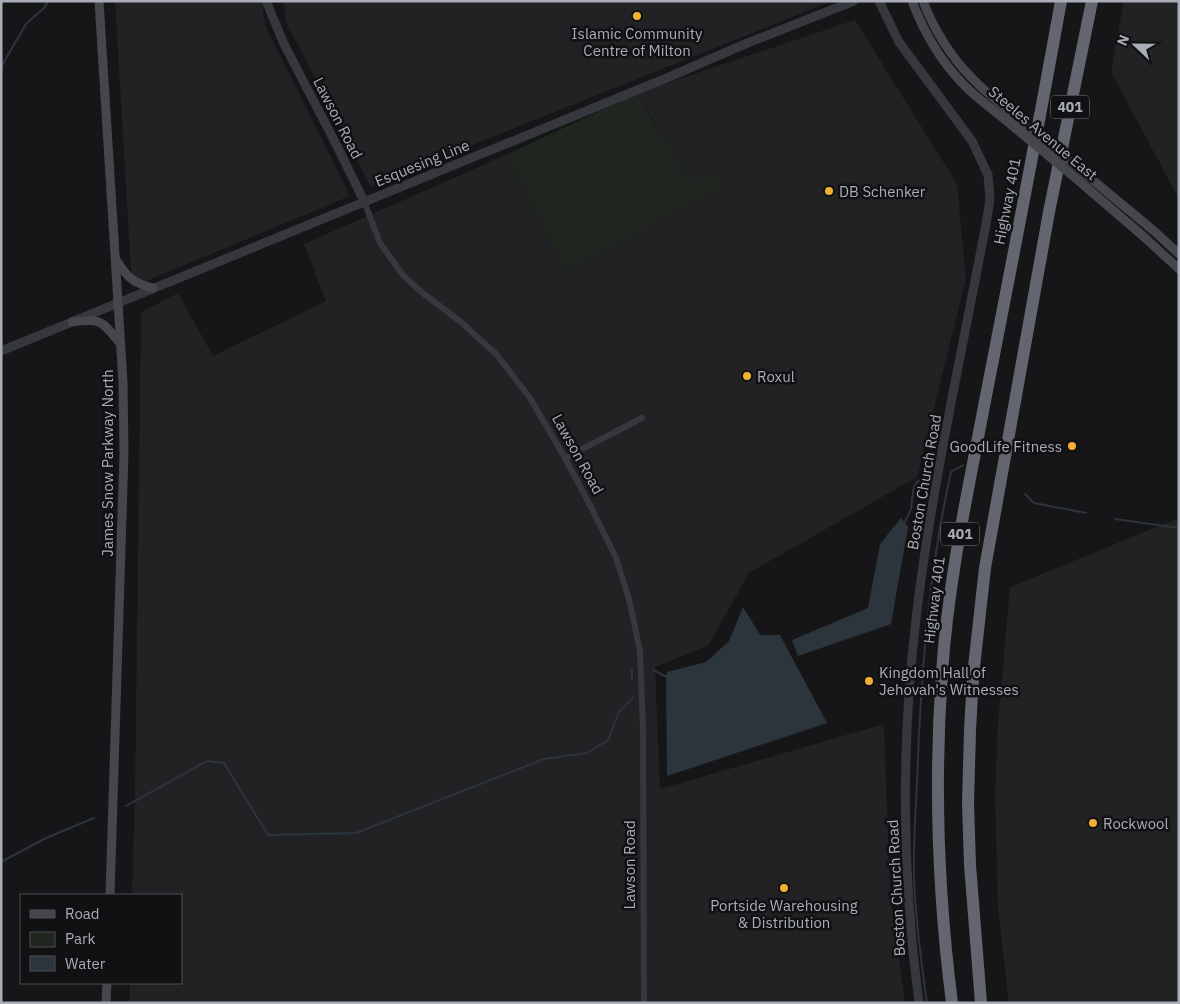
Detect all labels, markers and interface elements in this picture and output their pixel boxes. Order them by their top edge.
marker: Islamic Community Centre of Milton [631,10,643,22]
north arrow [1110,20,1160,70]
place label: Islamic Community Centre of Milton [572,24,703,60]
text: N [1113,32,1133,48]
street label: Lawson Road [309,74,367,162]
street label: Steeles Avenue East [985,82,1101,184]
road number: 401 [1051,95,1089,118]
street label: Esquesing Line [372,135,472,191]
street label: Highway 401 [989,156,1025,246]
place label: DB Schenker [839,182,926,201]
marker: DB Schenker [823,185,835,197]
place label: Roxul [757,367,795,386]
street label: James Snow Parkway North [98,369,117,557]
marker: Roxul [741,370,753,382]
street label: Lawson Road [548,410,608,498]
street label: Boston Church Road [903,413,945,551]
place label: GoodLife Fitness [950,437,1062,456]
marker: GoodLife Fitness [1066,440,1078,452]
road number: 401 [941,522,979,546]
street label: Highway 401 [919,555,949,645]
place label: Kingdom Hall of Jehovah's Witnesses [879,663,1019,699]
marker: Kingdom Hall of Jehovah's Witnesses [863,675,875,687]
place label: Rockwool [1103,814,1169,833]
marker: Rockwool [1087,817,1099,829]
street label: Boston Church Road [883,819,909,957]
street label: Lawson Road [620,820,639,910]
marker: Portside Warehousing & Distribution [778,882,790,894]
legend [20,894,182,984]
place label: Portside Warehousing & Distribution [710,896,858,932]
text: Road [65,904,100,923]
text: Park [65,929,95,948]
text: Water [65,954,106,973]

